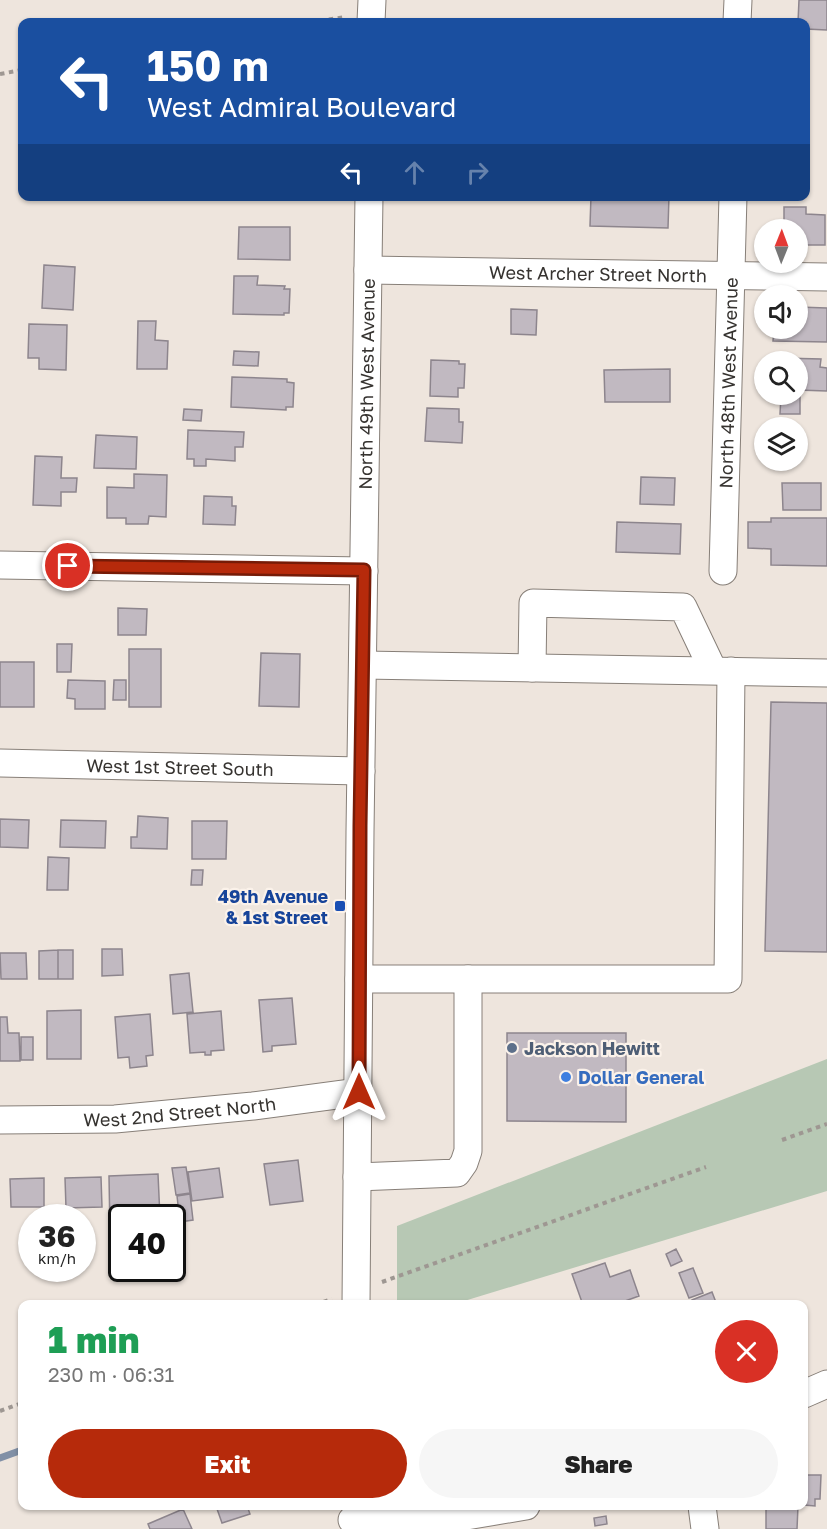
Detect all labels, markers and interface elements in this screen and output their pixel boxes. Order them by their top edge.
text: 150 m [147,40,269,90]
icon: left [48,42,126,120]
text: West Admiral Boulevard [147,91,456,123]
icon: left [335,156,368,189]
icon: ahead [398,156,431,189]
icon: right [461,156,494,189]
north arrow [754,219,808,273]
map controls [754,219,808,471]
street label: West Archer Street North [489,261,707,286]
street label: North 48th West Avenue [714,277,742,489]
street label: North 49th West Avenue [354,278,379,490]
button: sound [754,285,808,339]
button: search [754,351,808,405]
button: layers [754,417,808,471]
pin [42,540,93,591]
icon: arrive [51,549,84,582]
street label: West 1st Street South [86,754,274,780]
place label: 49th Avenue & 1st Street [218,885,328,928]
marker: 49th Avenue & 1st Street [333,899,347,913]
place label: Jackson Hewitt [524,1037,660,1059]
marker: Jackson Hewitt [505,1041,519,1055]
position arrow [327,1060,391,1124]
place label: Dollar General [578,1066,704,1088]
marker: Dollar General [559,1070,573,1084]
street label: West 2nd Street North [83,1092,277,1130]
speed limit sign: 40 [108,1204,186,1282]
text: 36 [38,1218,76,1254]
text: km/h [38,1249,76,1267]
text: 1 min [48,1318,139,1361]
button: close [715,1320,778,1383]
text: 230 m · 06:31 [48,1362,174,1386]
button: Exit [48,1429,407,1498]
button: Share [419,1429,778,1498]

